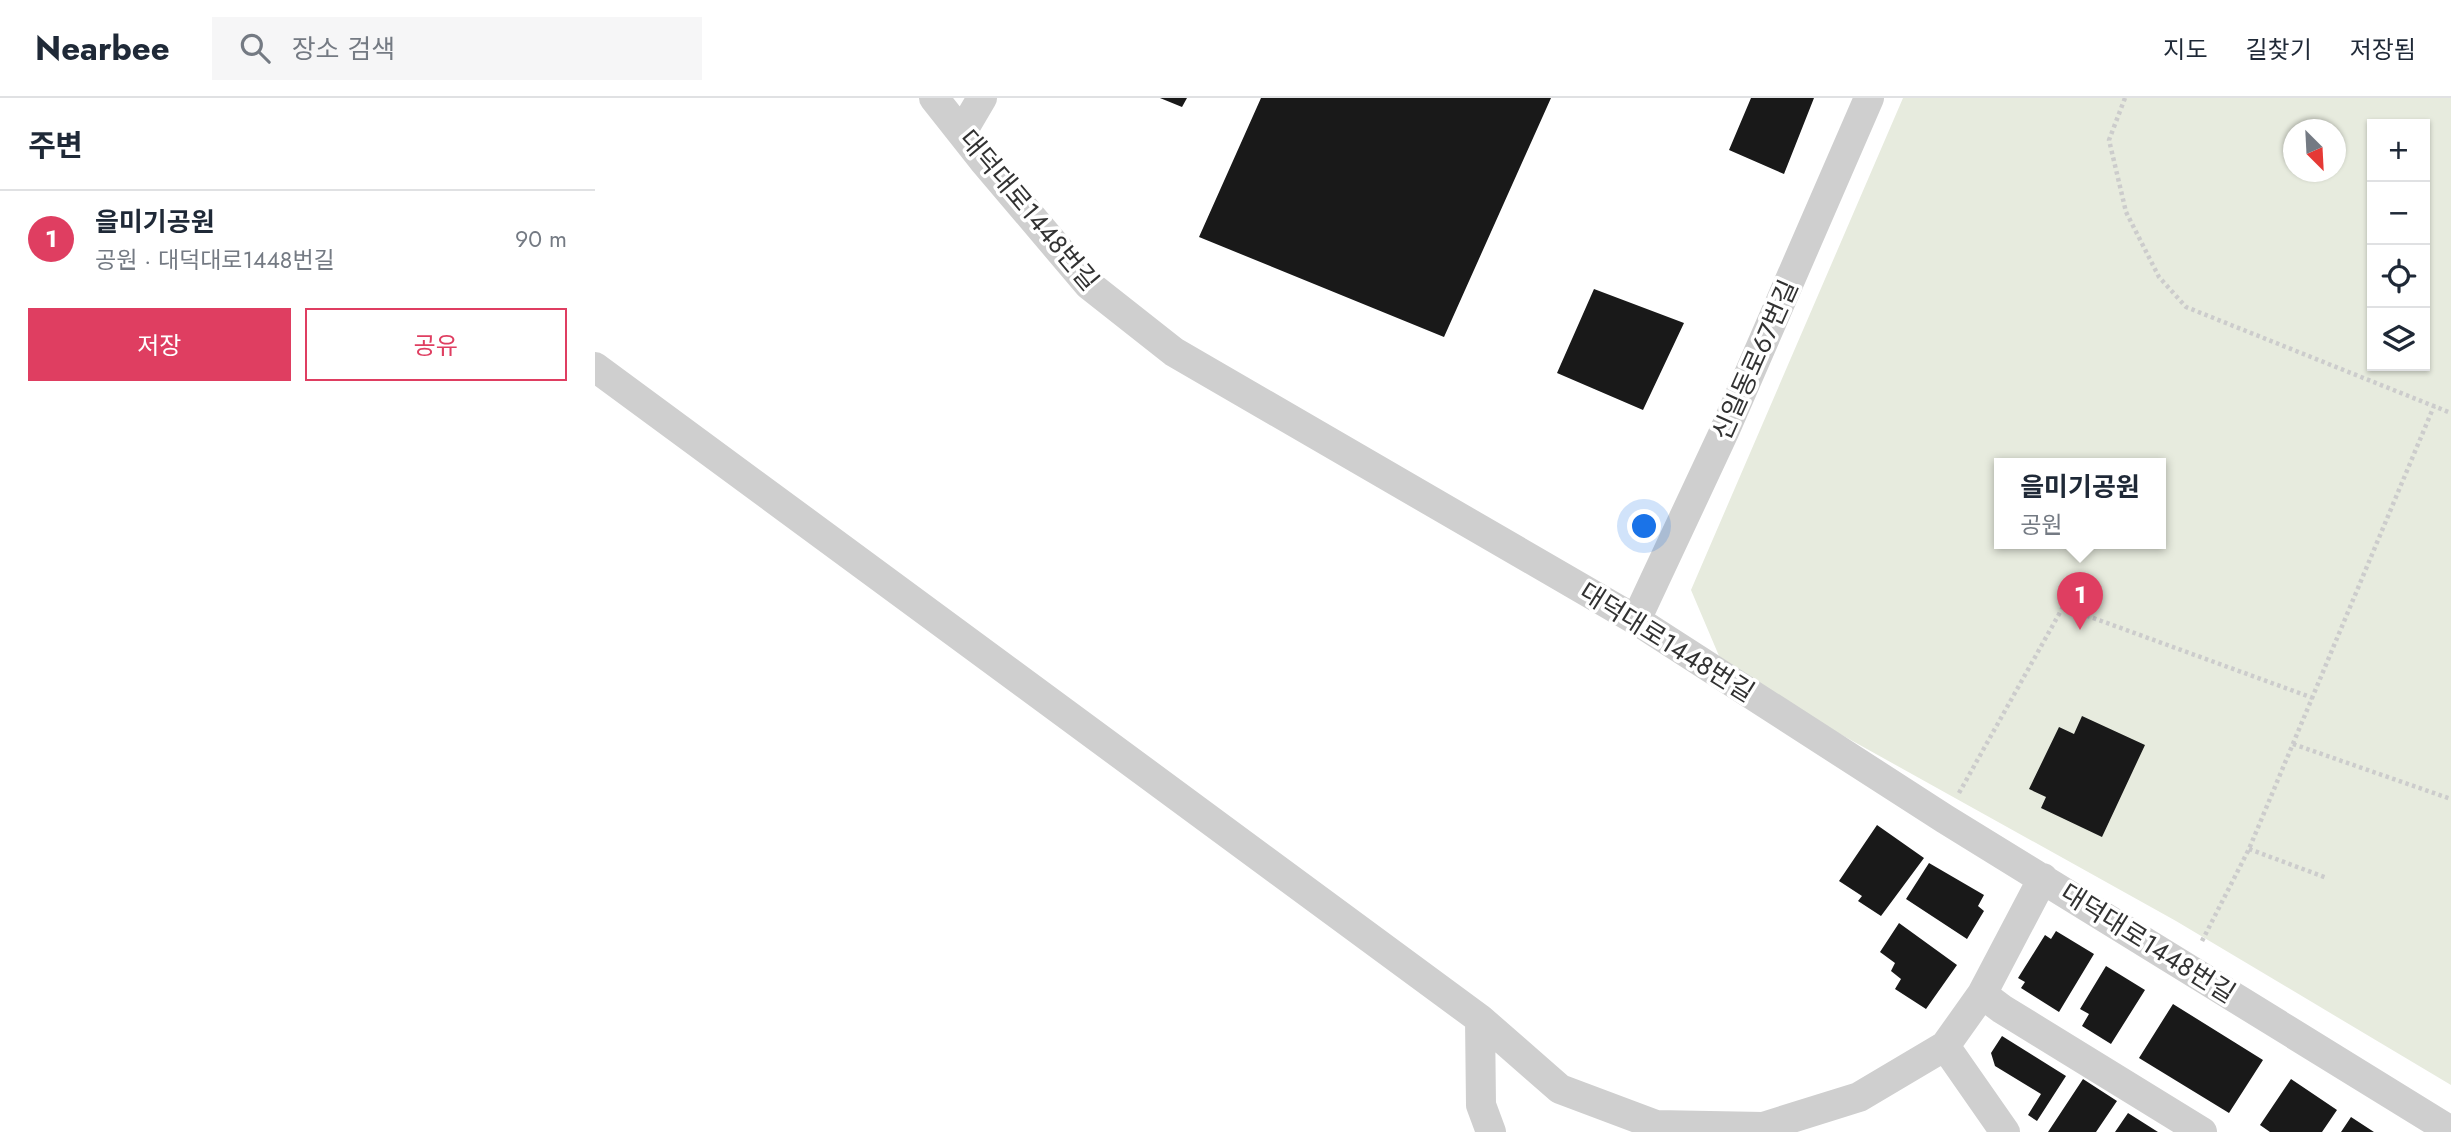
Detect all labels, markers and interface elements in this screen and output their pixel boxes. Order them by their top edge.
search box [212,17,702,80]
text: Nearbee [35,25,170,72]
icon: search [236,29,274,67]
text: 장소 검색 [292,30,395,68]
text: 지도 [2163,32,2208,67]
text: 길찾기 [2246,32,2312,67]
text: 저장됨 [2350,32,2416,67]
north arrow [2283,119,2346,182]
map controls [2367,119,2430,371]
button: + [2367,119,2430,182]
street label: 대덕대로1448번길 [950,121,1108,299]
text: 주변 [28,124,83,167]
button: − [2367,182,2430,245]
text: 을미기공원 [95,203,215,241]
text: 1 [45,222,57,256]
text: 90 m [515,222,567,256]
text: 공원 · 대덕대로1448번길 [95,243,335,277]
button: locate [2367,245,2430,308]
street label: 신일동로67번길 [1703,274,1807,446]
button: 저장 [28,308,291,381]
button: 공유 [305,308,567,381]
button: layers [2367,308,2430,371]
popup [1994,458,2166,549]
text: 을미기공원 [2020,468,2140,506]
text: 공원 [2020,508,2063,542]
your location [1627,509,1661,543]
pin: 1 [2057,572,2103,630]
street label: 대덕대로1448번길 [1572,573,1762,711]
street label: 대덕대로1448번길 [2053,874,2243,1012]

